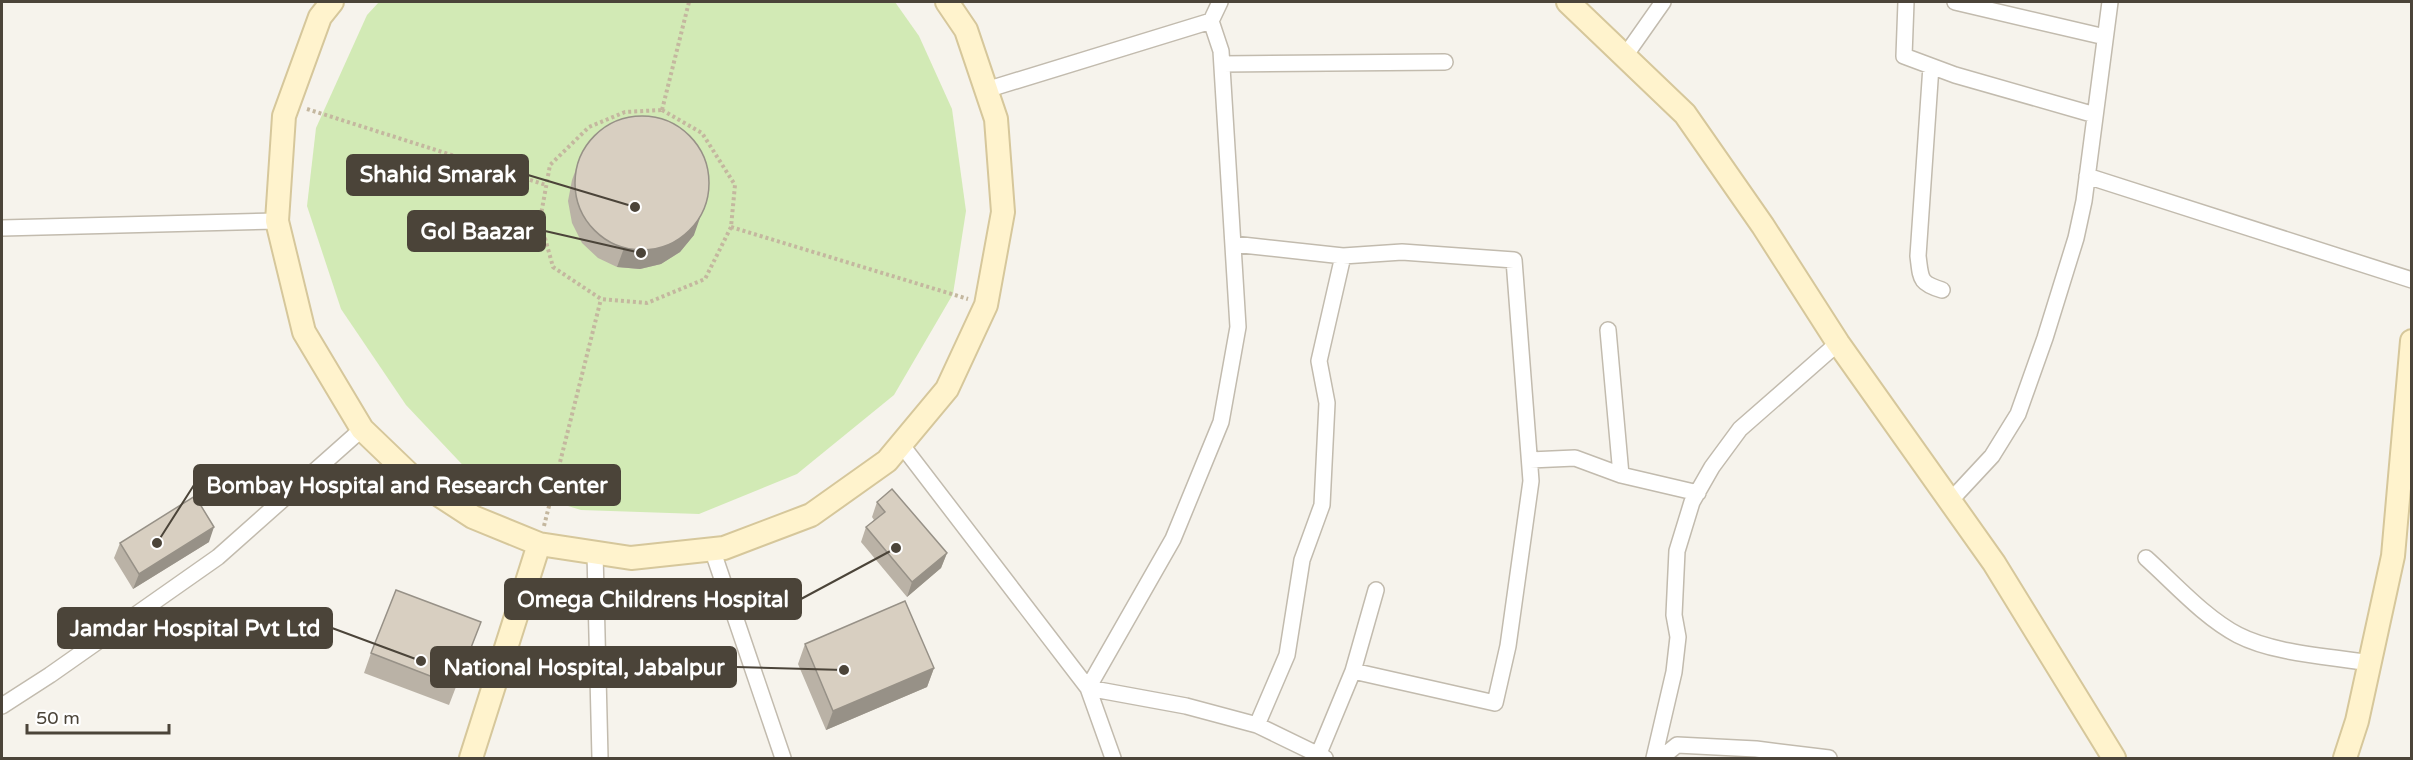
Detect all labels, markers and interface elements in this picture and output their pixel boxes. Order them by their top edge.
callout: Shahid Smarak [347,155,528,195]
text: Shahid Smarak [360,162,516,188]
callout: Gol Baazar [408,211,545,251]
text: Gol Baazar [421,219,534,245]
callout: Bombay Hospital and Research Center [194,465,620,505]
text: Bombay Hospital and Research Center [206,473,608,499]
callout: Omega Childrens Hospital [505,579,801,619]
text: Omega Childrens Hospital [517,587,789,613]
callout: Jamdar Hospital Pvt Ltd [58,608,332,648]
text: Jamdar Hospital Pvt Ltd [69,616,320,642]
callout: National Hospital, Jabalpur [431,647,736,687]
text: National Hospital, Jabalpur [443,655,725,681]
scale bar [27,697,170,735]
text: 50 m [36,707,80,729]

